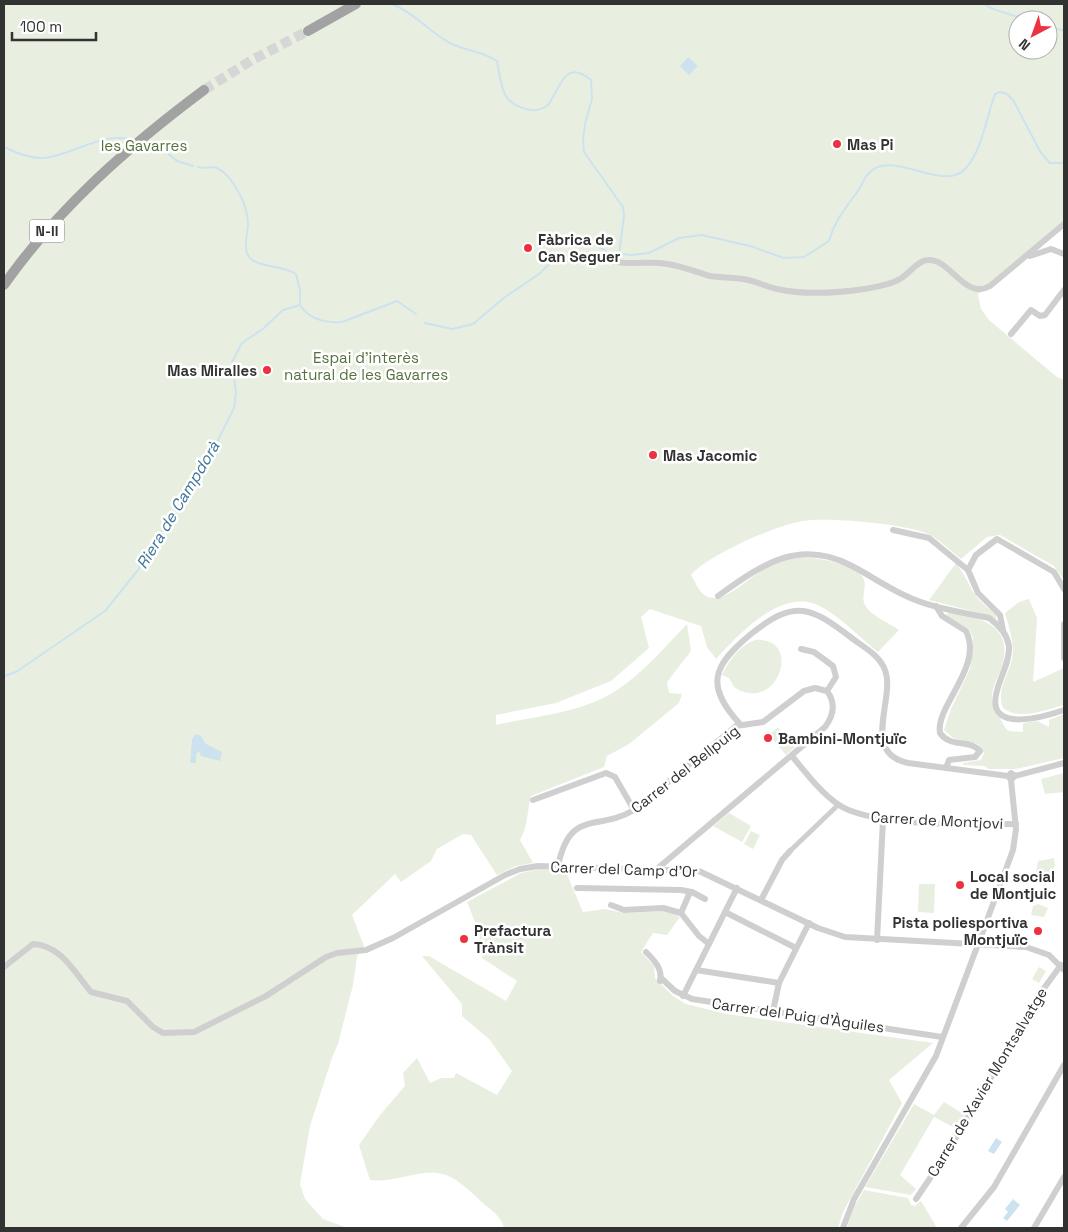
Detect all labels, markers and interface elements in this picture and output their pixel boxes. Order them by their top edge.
scale bar [12,10,96,42]
north arrow [1008,10,1058,60]
text: 100 m [20,17,62,36]
text: N [1015,35,1034,55]
place label: Mas Pi [847,135,894,154]
park label: les Gavarres [101,136,187,155]
marker: Mas Pi [831,138,843,150]
road number: N-II [30,220,64,242]
place label: Fàbrica de Can Seguer [538,230,621,266]
marker: Fàbrica de Can Seguer [522,242,534,254]
park label: Espai d'interès natural de les Gavarres [284,348,448,384]
place label: Mas Miralles [167,361,257,380]
marker: Mas Miralles [261,364,273,376]
water label: Riera de Campdorà [132,437,225,573]
place label: Mas Jacomic [663,446,757,465]
marker: Mas Jacomic [647,449,659,461]
street label: Carrer del Bellpuig [627,721,743,817]
place label: Bambini-Montjuïc [778,729,907,748]
marker: Bambini-Montjuïc [762,732,774,744]
street label: Carrer de Montjovi [870,807,1004,833]
street label: Carrer del Camp d'Or [550,857,698,881]
place label: Local social de Montjuic [970,867,1057,903]
marker: Local social de Montjuic [954,879,966,891]
place label: Pista poliesportiva Montjuïc [892,913,1028,949]
place label: Prefactura Trànsit [474,921,551,957]
marker: Pista poliesportiva Montjuïc [1032,925,1044,937]
marker: Prefactura Trànsit [458,933,470,945]
street label: Carrer de Xavier Montsalvatge [923,984,1051,1180]
street label: Carrer del Puig d'Àguiles [711,994,885,1037]

